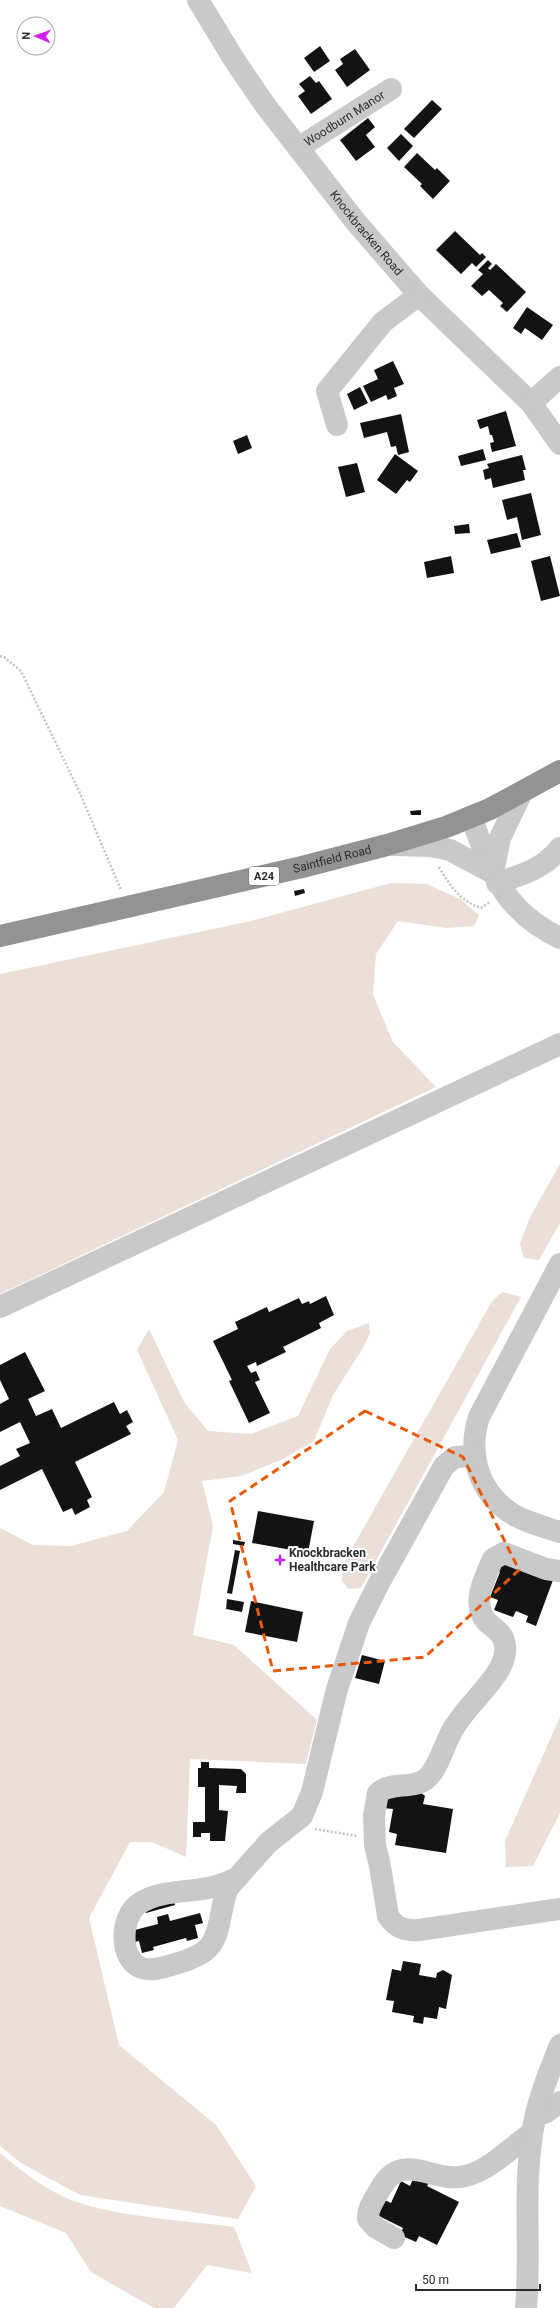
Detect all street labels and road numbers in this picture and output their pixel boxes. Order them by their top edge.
street label: Woodburn Manor [302,88,387,149]
street label: Knockbracken Road [327,188,406,278]
street label: Saintfield Road [292,842,373,876]
road number: A24 [249,867,279,885]

